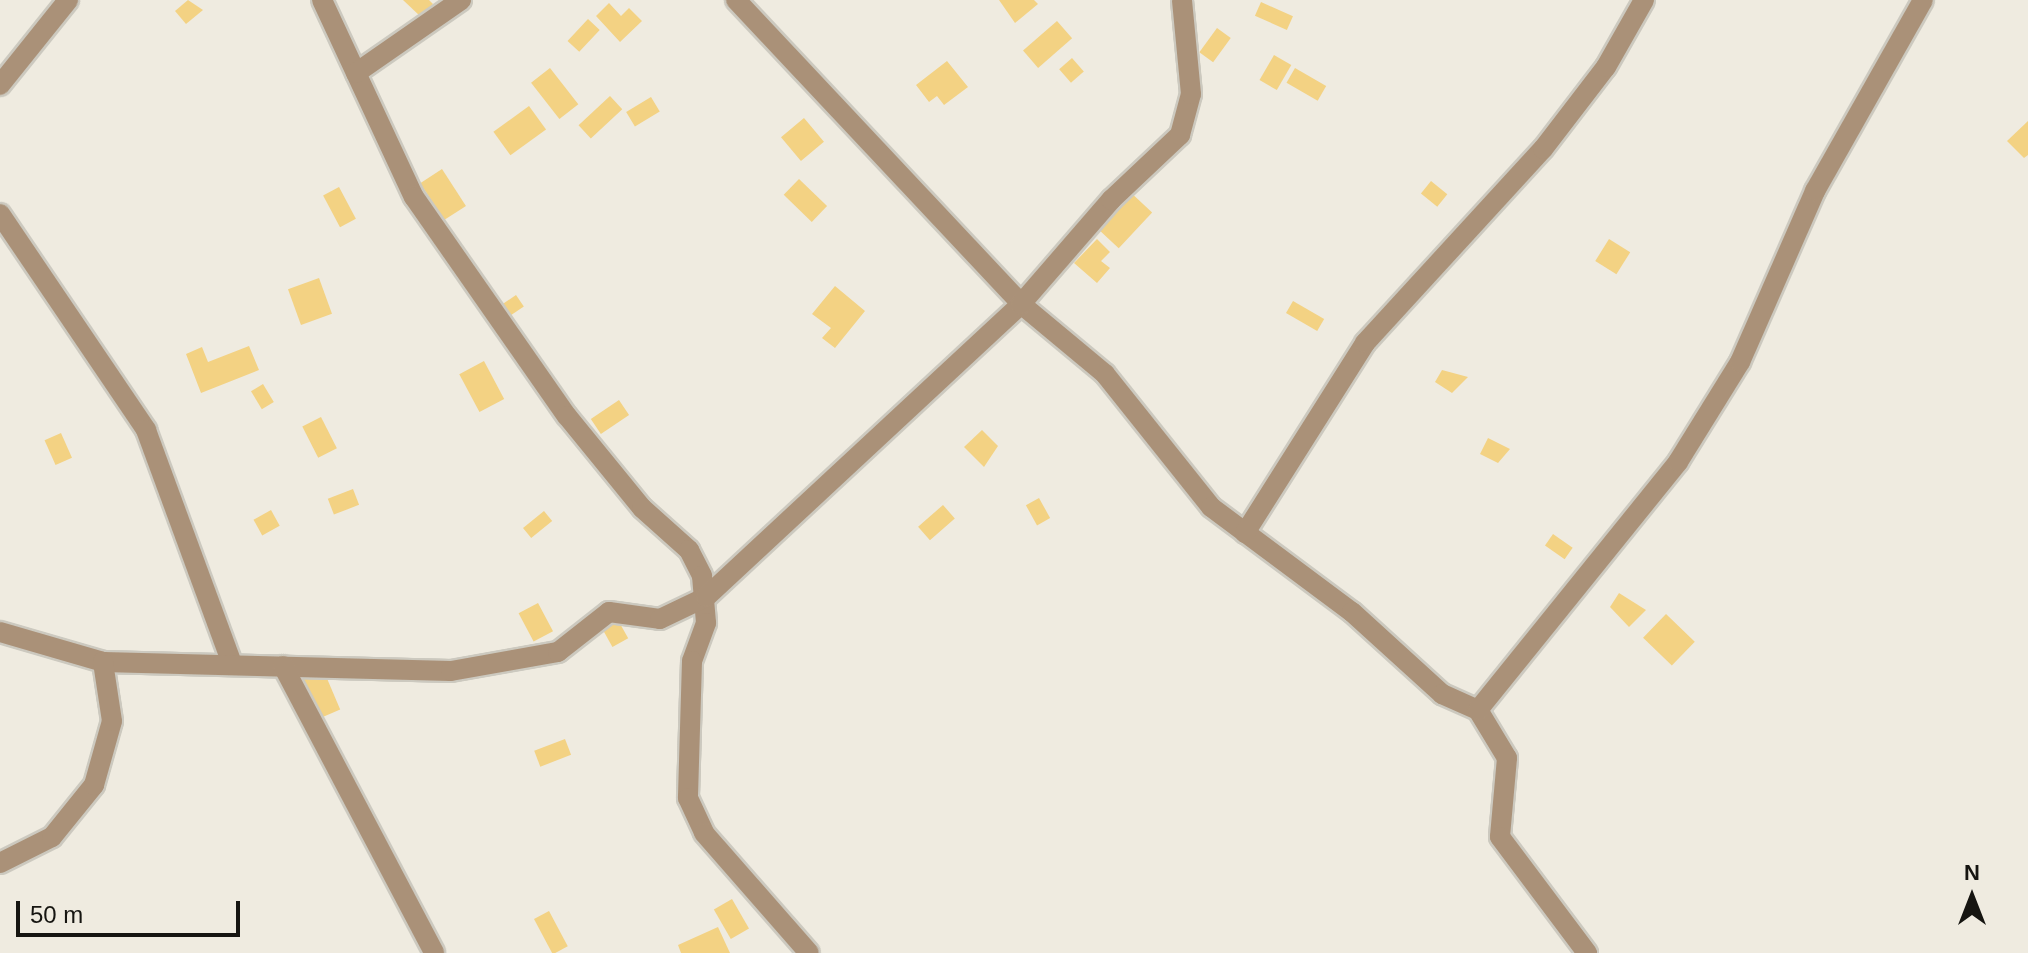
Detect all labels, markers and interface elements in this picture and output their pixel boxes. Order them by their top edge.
north arrow [1932,857,2012,937]
text: N [1964,860,1980,885]
scale bar [20,885,244,935]
text: 50 m [30,901,83,928]

